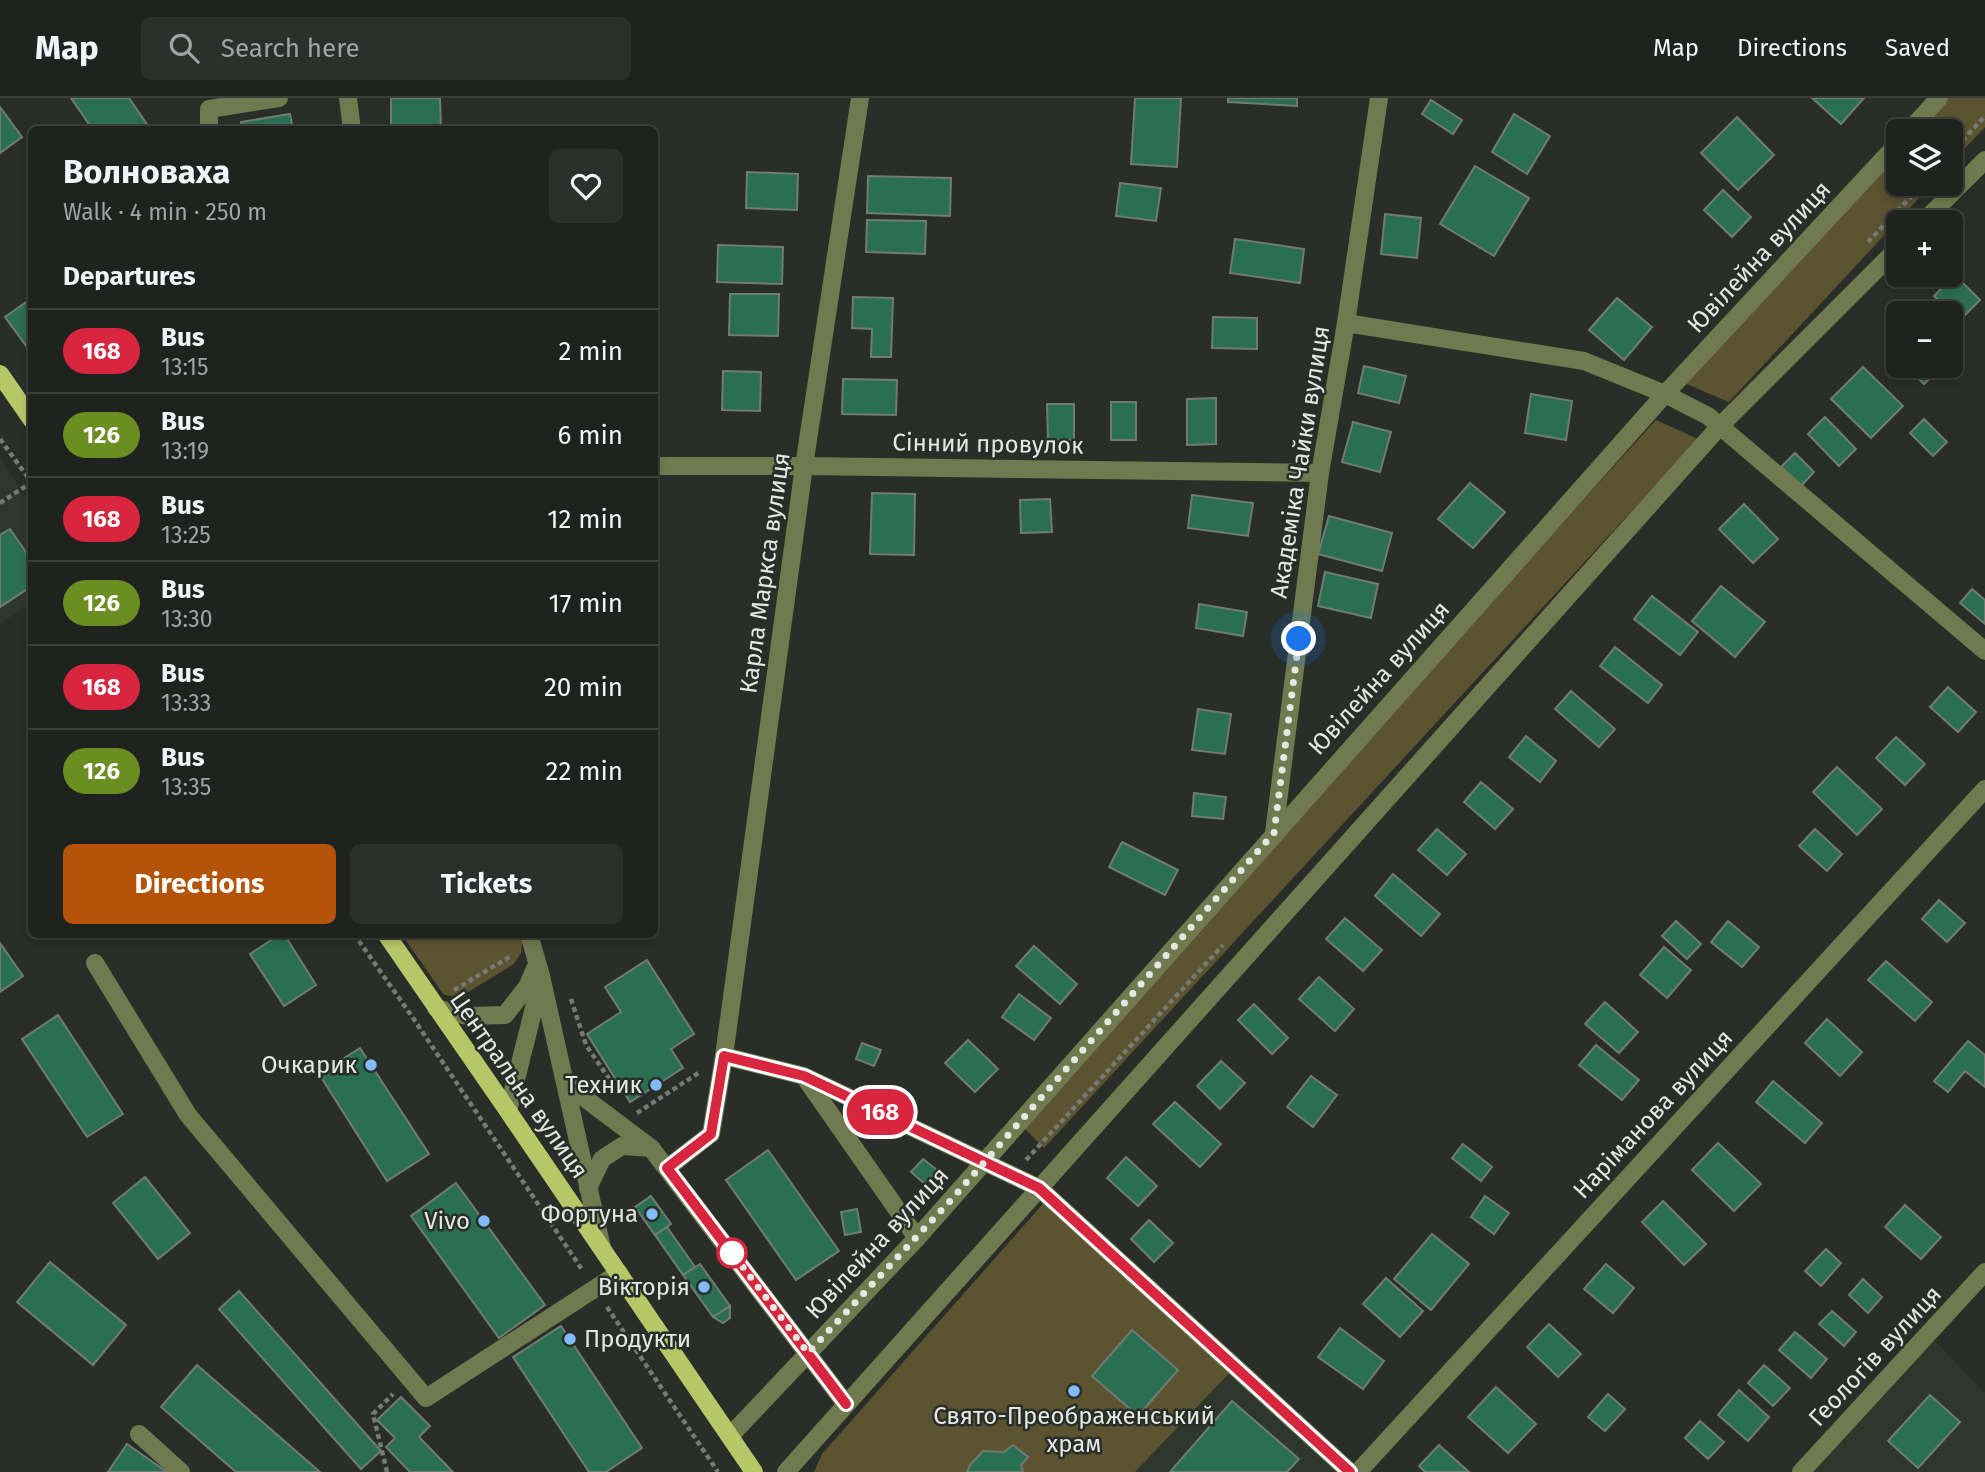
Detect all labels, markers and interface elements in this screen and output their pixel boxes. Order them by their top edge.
search box [141,17,631,80]
text: Map [35,28,99,68]
icon: search [165,29,203,67]
text: Search here [221,33,360,64]
text: Map [1653,34,1699,62]
text: Directions [1737,34,1847,62]
text: Saved [1885,34,1950,62]
map controls [1886,119,1963,378]
button: layers [1886,119,1963,196]
button: heart [549,149,623,223]
text: Волноваха [63,152,230,192]
street label: Ювілейна вулиця [1682,175,1836,339]
text: Walk · 4 min · 250 m [63,198,267,226]
button: + [1886,210,1963,287]
text: Departures [63,261,196,292]
button: − [1886,301,1963,378]
text: Bus [161,322,204,353]
street label: Академіка Чайки вулиця [1265,324,1335,600]
text: 2 min [558,336,623,367]
text: 168 [82,337,121,365]
text: 13:15 [161,353,209,381]
text: Bus [161,406,204,437]
text: 6 min [557,420,623,451]
text: 126 [83,421,120,449]
street label: Сінний провулок [892,428,1084,460]
text: 13:19 [161,437,209,465]
street label: Карла Маркса вулиця [734,451,796,695]
text: Bus [161,490,204,521]
text: 12 min [547,504,623,535]
text: 168 [82,505,121,533]
text: 13:25 [161,521,211,549]
text: Bus [161,574,204,605]
text: 17 min [548,588,623,619]
text: 126 [83,589,120,617]
street label: Ювілейна вулиця [1303,595,1455,761]
text: 13:30 [161,605,212,633]
your location [1281,621,1316,656]
text: Bus [161,658,204,689]
text: 20 min [544,672,623,703]
text: 168 [82,673,121,701]
text: 13:33 [161,689,211,717]
text: Bus [161,742,204,773]
text: 22 min [546,756,623,787]
text: 126 [83,757,120,785]
text: 13:35 [161,773,211,801]
button: Directions [63,844,336,924]
button: Tickets [350,844,623,924]
street label: Центральна вулиця [444,986,594,1184]
street label: Наріманова вулиця [1567,1024,1739,1204]
place label: Очкарик [261,1051,358,1079]
marker: Очкарик [363,1057,379,1073]
place label: Техник [565,1071,643,1099]
marker: Техник [648,1077,664,1093]
line badge: 168 [840,1089,920,1135]
text: 168 [861,1098,899,1126]
street label: Ювілейна вулиця [800,1161,954,1325]
place label: Фортуна [541,1200,638,1228]
marker: Фортуна [644,1206,660,1222]
place label: Vivo [424,1207,470,1235]
marker: Vivo [476,1213,492,1229]
unlabelled marker [717,1238,747,1268]
place label: Вікторія [598,1273,690,1301]
marker: Вікторія [696,1279,712,1295]
street label: Геологів вулиця [1803,1280,1947,1432]
place label: Продукти [584,1325,691,1353]
marker: Продукти [562,1331,578,1347]
marker: Свято-Преображенський храм [1066,1383,1082,1399]
place label: Свято-Преображенський храм [933,1402,1215,1458]

